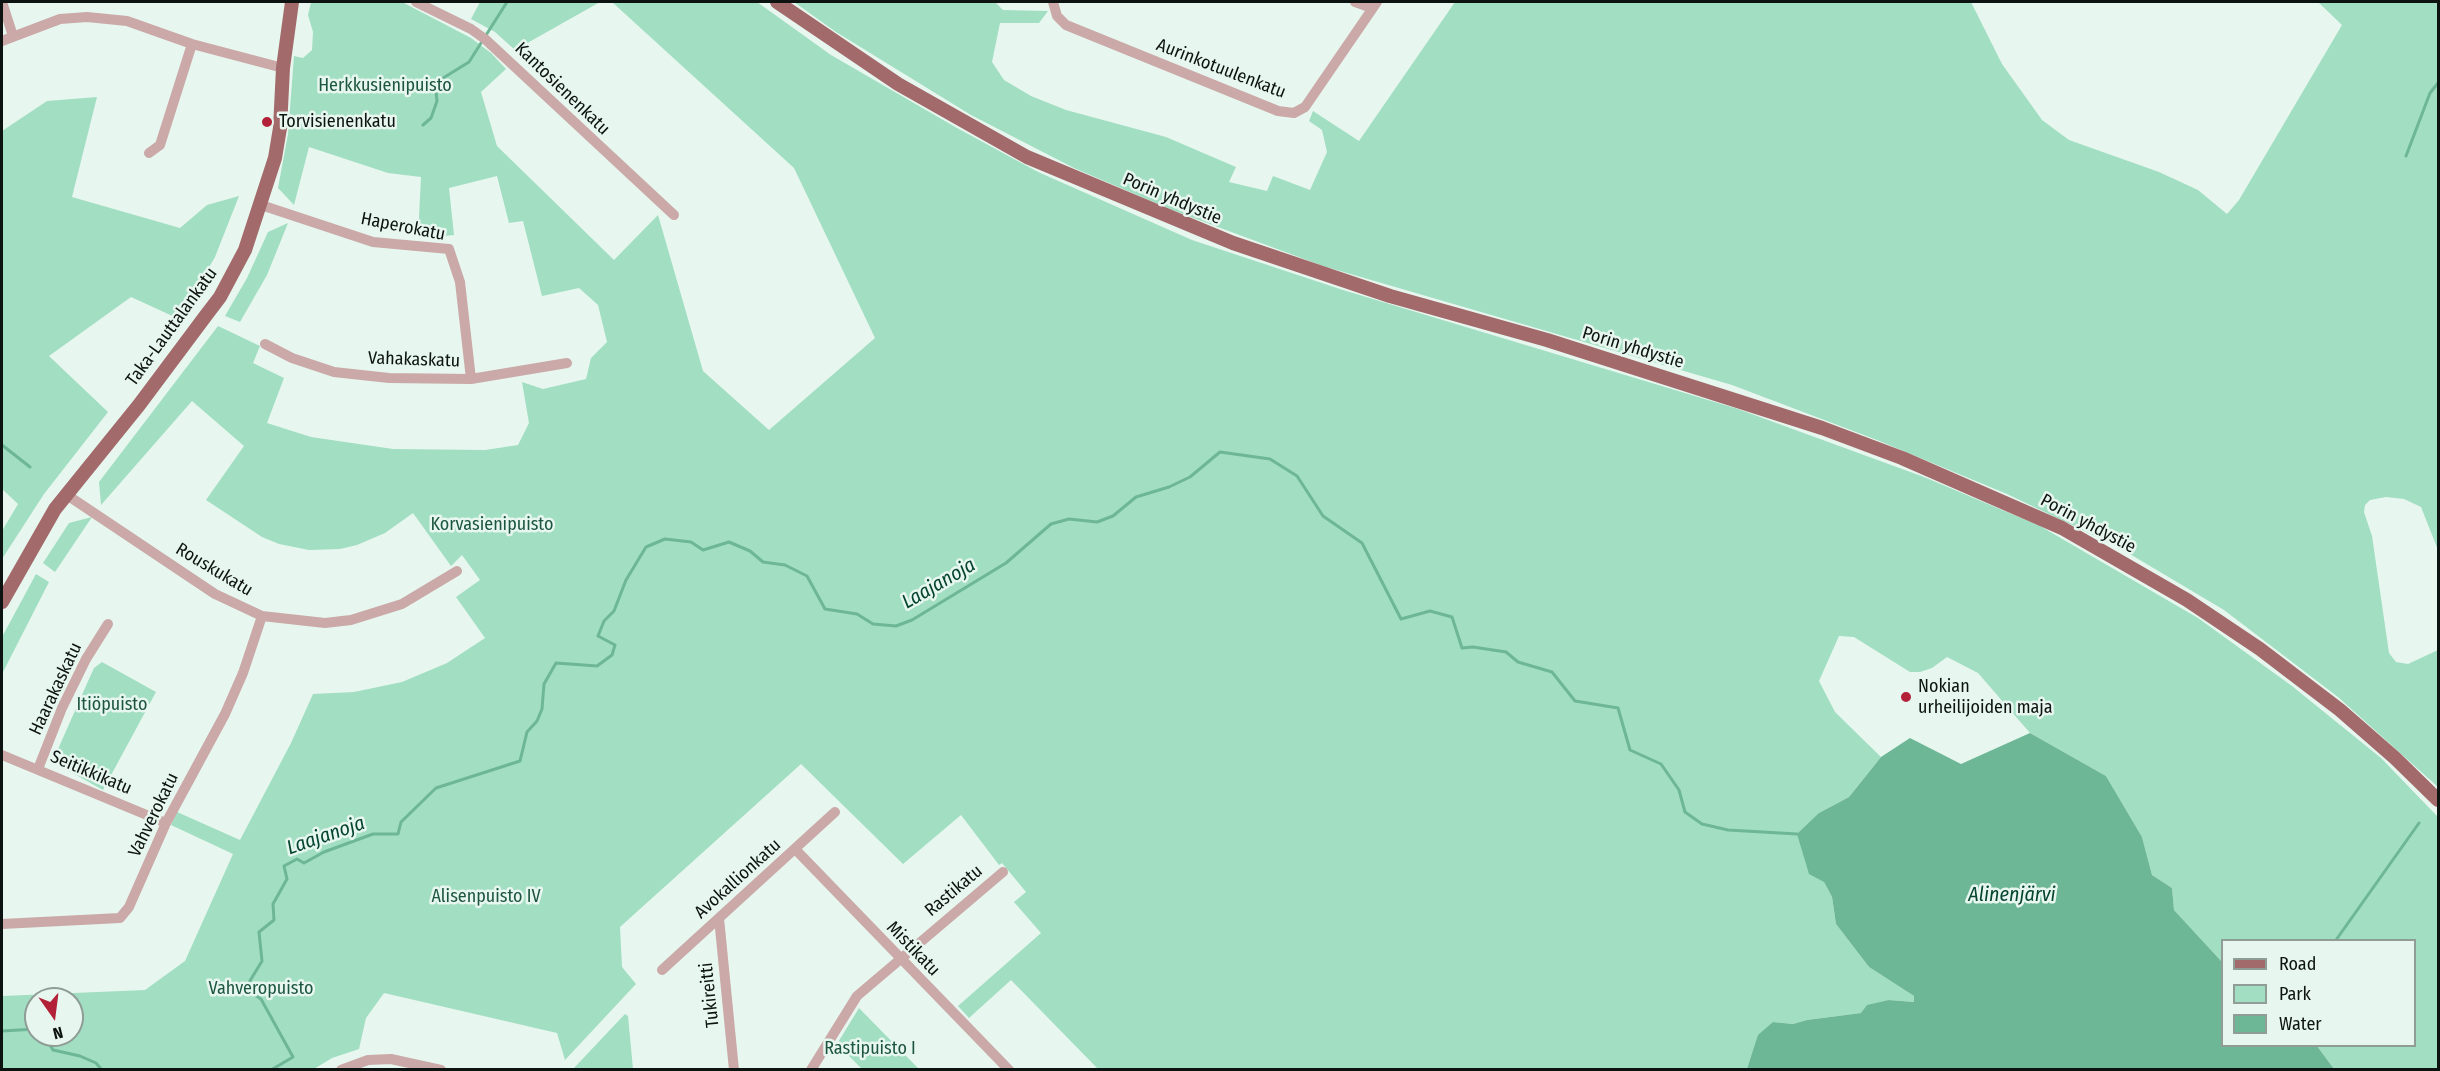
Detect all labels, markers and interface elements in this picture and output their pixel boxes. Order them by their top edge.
street label: Aurinkotuulenkatu [1153,34,1289,104]
street label: Kantosienenkatu [510,38,614,140]
park label: Herkkusienipuisto [318,75,452,97]
place label: Torvisienenkatu [279,111,396,133]
marker: Torvisienenkatu [260,115,274,129]
street label: Porin yhdystie [1119,169,1225,229]
street label: Haperokatu [359,208,447,246]
street label: Taka-Lauttalankatu [122,264,222,390]
street label: Porin yhdystie [1580,322,1686,374]
street label: Vahakaskatu [367,348,461,372]
street label: Porin yhdystie [2037,490,2139,558]
park label: Korvasienipuisto [431,514,553,536]
street label: Rouskukatu [172,539,256,601]
water label: Laajanoja [898,553,980,615]
street label: Haarakaskatu [25,639,87,739]
place label: Nokian urheilijoiden maja [1918,676,2053,718]
marker: Nokian urheilijoiden maja [1899,690,1913,704]
park label: Itiöpuisto [77,694,147,716]
street label: Seitikkikatu [47,746,135,800]
street label: Vahverokatu [124,769,184,861]
water label: Laajanoja [284,811,368,861]
street label: Avokallionkatu [690,835,786,923]
street label: Rastikatu [921,861,987,921]
water label: Alinenjärvi [1968,883,2056,907]
park label: Alisenpuisto IV [431,886,541,908]
street label: Mistikatu [882,917,944,981]
legend [2221,939,2416,1047]
text: Road [2279,953,2316,975]
street label: Tukireitti [696,961,724,1029]
park label: Vahveropuisto [209,978,313,1000]
text: Park [2279,983,2311,1005]
north arrow [24,987,84,1047]
text: Water [2279,1013,2322,1035]
text: N [51,1023,65,1043]
park label: Rastipuisto I [824,1038,916,1060]

